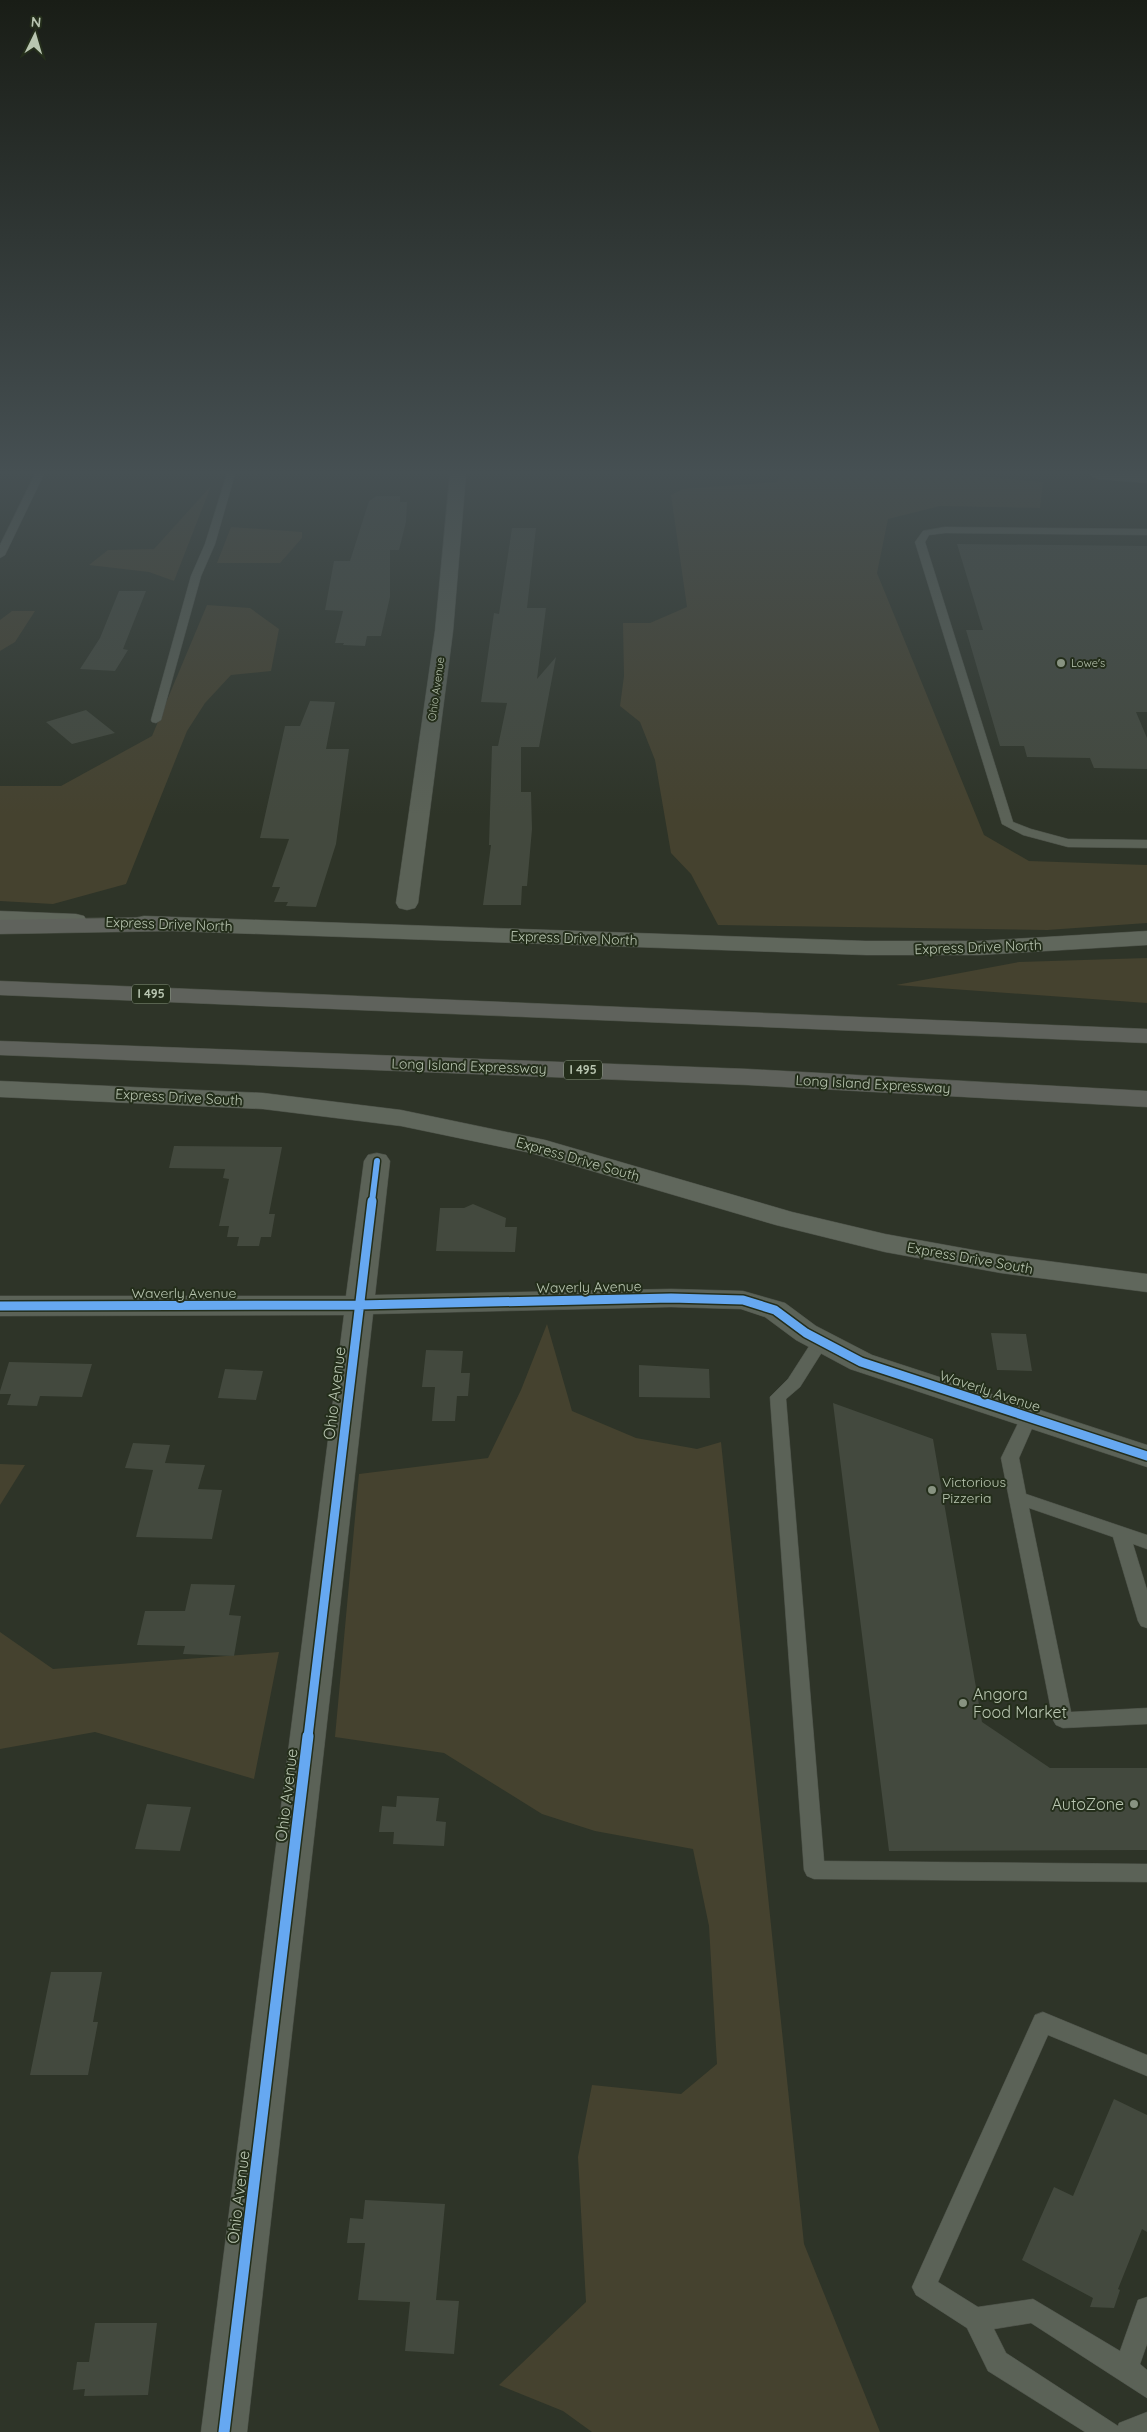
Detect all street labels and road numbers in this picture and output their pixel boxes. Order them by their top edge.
street label: Ohio Avenue [425,656,447,722]
street label: Express Drive North [105,913,233,935]
street label: Express Drive North [510,927,638,949]
street label: Express Drive North [914,936,1042,958]
road number: I 495 [132,984,170,1004]
street label: Long Island Expressway [391,1054,547,1078]
road number: I 495 [564,1060,602,1080]
street label: Long Island Expressway [795,1071,951,1097]
street label: Express Drive South [115,1085,243,1109]
street label: Express Drive South [514,1133,642,1185]
street label: Express Drive South [906,1238,1034,1278]
street label: Waverly Avenue [536,1277,642,1297]
street label: Waverly Avenue [131,1284,237,1302]
street label: Ohio Avenue [318,1345,350,1441]
street label: Waverly Avenue [937,1366,1043,1416]
street label: Ohio Avenue [270,1747,302,1843]
street label: Ohio Avenue [222,2149,254,2245]

